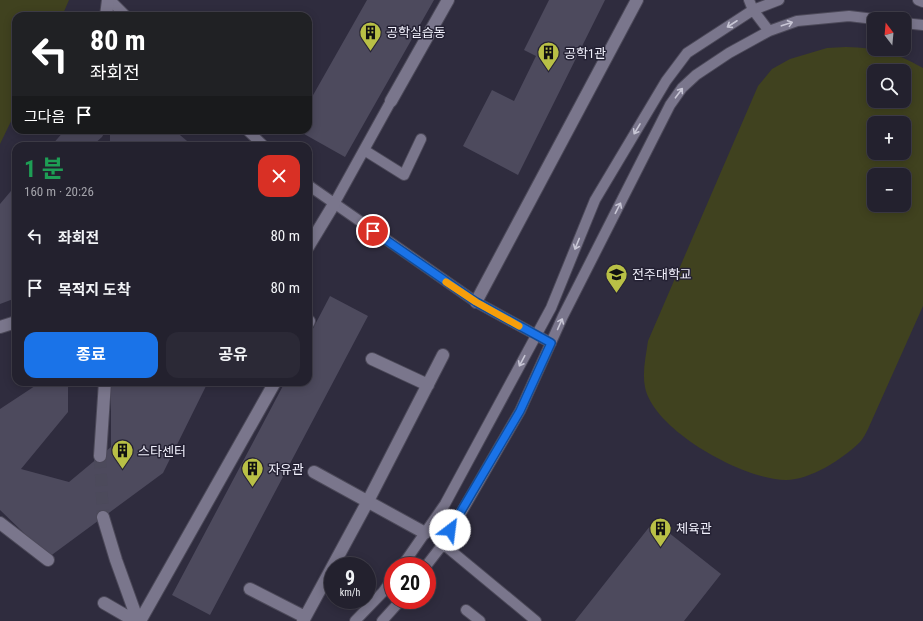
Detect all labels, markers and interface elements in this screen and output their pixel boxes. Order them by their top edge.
north arrow [867,12,911,56]
map controls [867,12,911,212]
building icon: 공학실습동 [358,19,384,52]
one-way arrow [727,20,738,28]
one-way arrow [781,20,793,28]
text: 80 m [90,24,146,57]
place label: 공학실습동 [386,25,446,40]
icon: left [24,28,76,80]
building icon: 공학1관 [535,40,561,73]
place label: 공학1관 [564,46,606,61]
text: 좌회전 [90,62,140,83]
button: search [867,64,911,108]
one-way arrow [674,87,683,98]
icon: arrive [73,104,95,126]
text: 그다음 [24,108,65,126]
button: + [867,116,911,160]
one-way arrow [633,123,641,135]
text: 1 분 [24,155,64,183]
button: close [258,155,300,197]
button: − [867,168,911,212]
text: 160 m · 20:26 [24,184,94,199]
one-way arrow [615,202,622,214]
pin [356,214,390,248]
icon: arrive [362,220,384,242]
icon: left [24,225,46,247]
text: 80 m [270,227,300,245]
text: 좌회전 [58,229,99,247]
one-way arrow [573,237,580,249]
school or university icon: 전주대학교 [603,261,629,294]
place label: 전주대학교 [632,267,692,282]
icon: arrive [24,277,46,299]
text: 80 m [270,279,300,297]
text: 목적지 도착 [58,281,130,299]
one-way arrow [556,318,564,330]
button: 종료 [24,332,158,378]
button: 공유 [166,332,300,378]
one-way arrow [518,355,525,367]
building icon: 스타센터 [110,438,136,471]
place label: 스타센터 [138,444,186,459]
building icon: 자유관 [239,456,265,489]
place label: 자유관 [268,462,304,477]
position arrow [429,509,471,551]
building icon: 체육관 [647,515,673,548]
place label: 체육관 [676,521,712,536]
speed limit sign: 20 [384,557,436,609]
text: 9 [345,566,355,590]
text: km/h [340,587,360,598]

